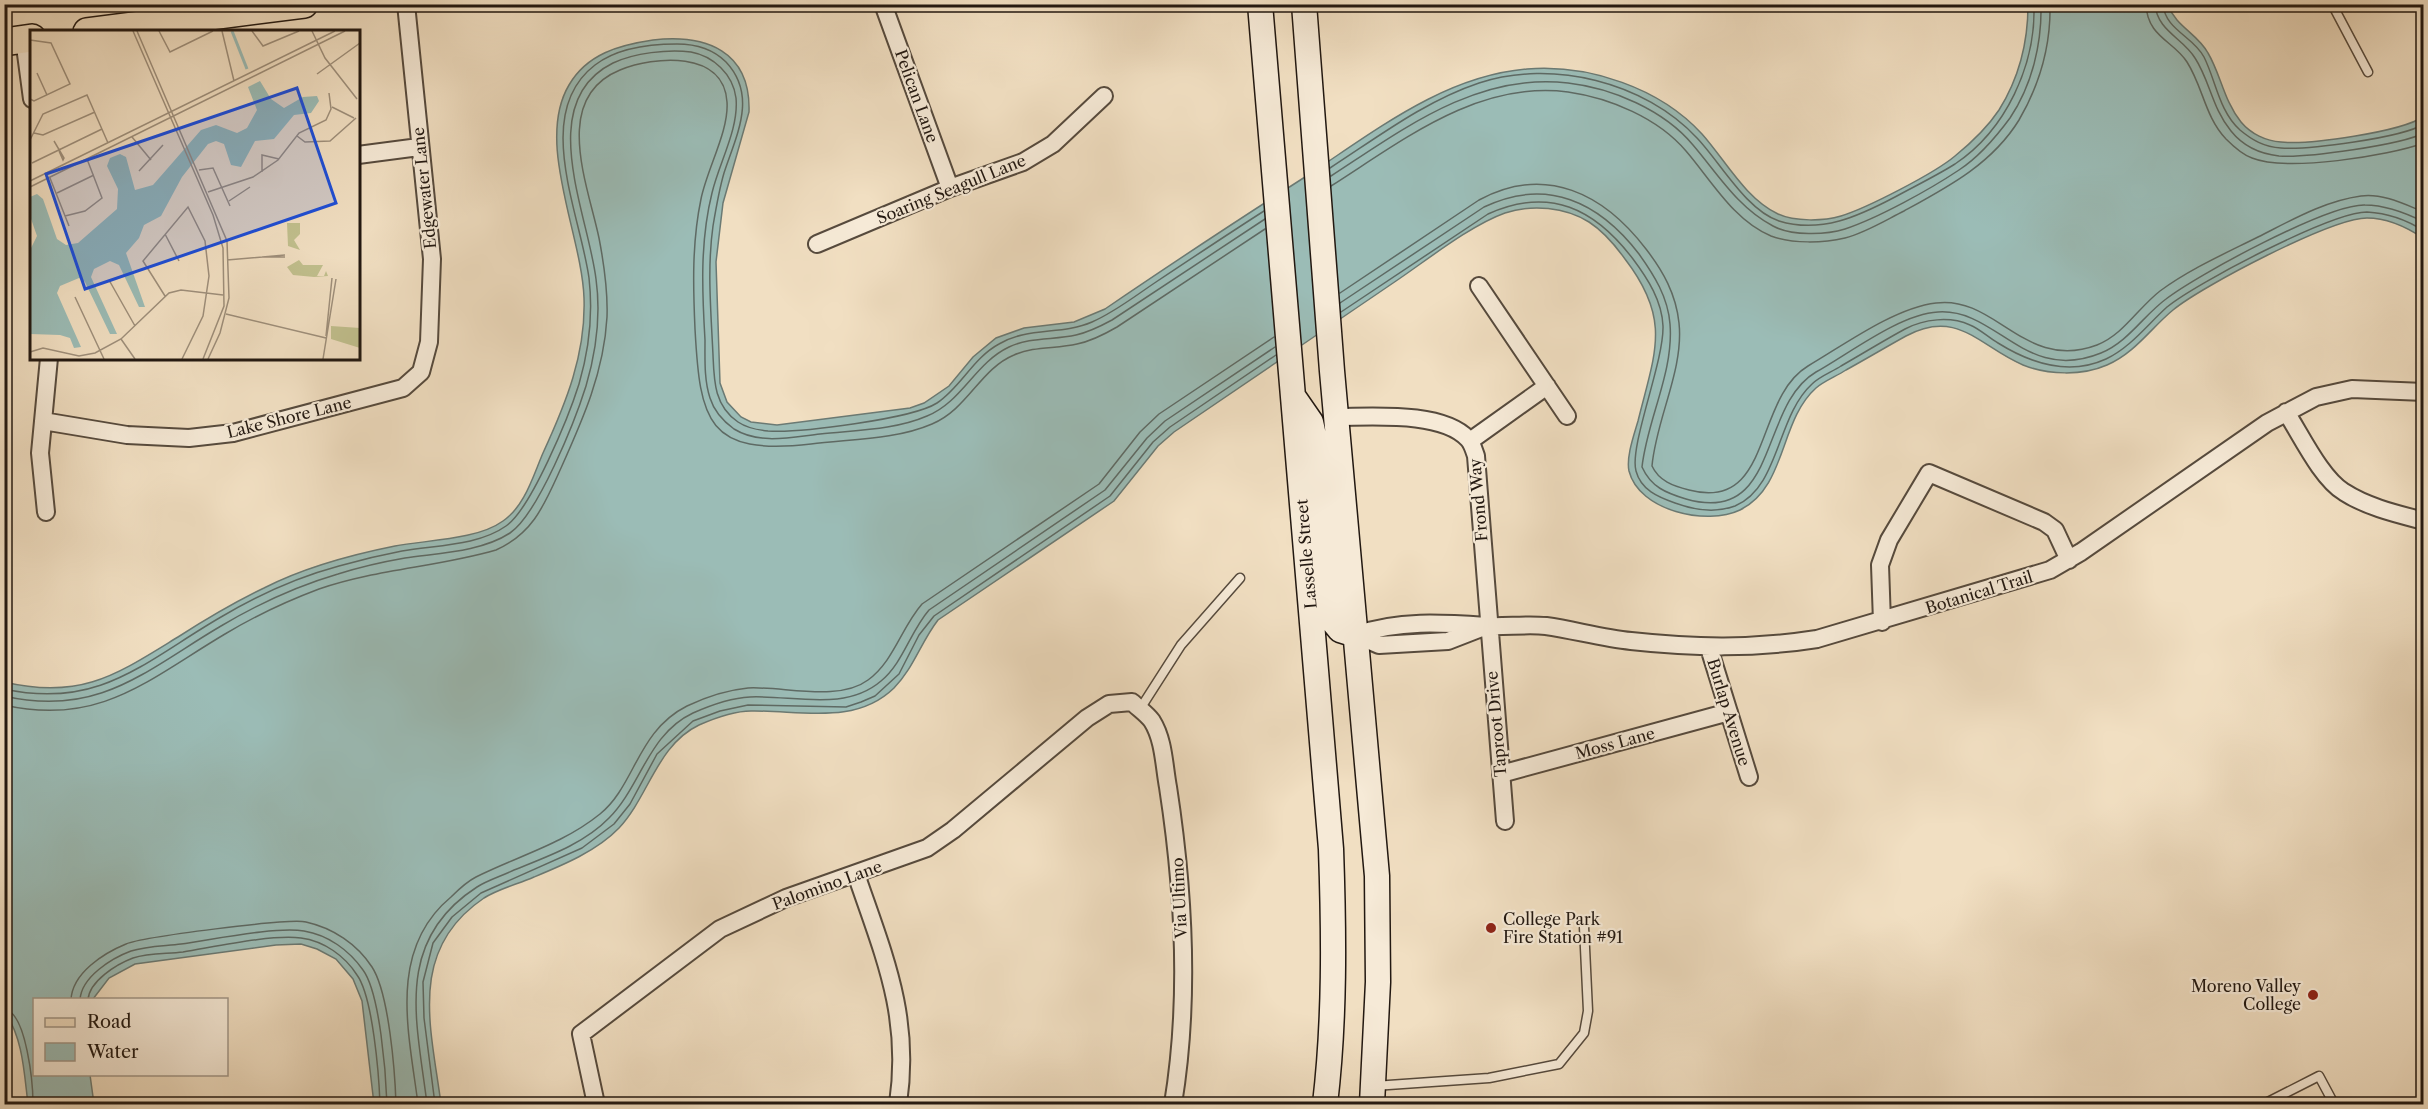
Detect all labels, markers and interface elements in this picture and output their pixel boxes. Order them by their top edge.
inset map [30,30,360,360]
street label: Pelican Lane [891,47,943,145]
street label: Edgewater Lane [408,126,440,250]
street label: Soaring Seagull Lane [873,150,1029,228]
street label: Lake Shore Lane [225,392,353,442]
street label: Frond Way [1464,457,1492,542]
street label: Lasselle Street [1291,498,1321,610]
street label: Botanical Trail [1923,566,2035,618]
street label: Burlap Avenue [1703,656,1755,768]
street label: Taproot Drive [1481,670,1511,778]
street label: Moss Lane [1573,723,1657,763]
street label: Palomino Lane [770,856,885,914]
street label: Via Ultimo [1167,857,1191,940]
place label: College Park Fire Station #91 [1503,909,1623,947]
marker: College Park Fire Station #91 [1484,921,1498,935]
place label: Moreno Valley College [2191,976,2302,1014]
marker: Moreno Valley College [2306,988,2320,1002]
legend [33,998,228,1076]
text: Road [87,1011,132,1033]
text: Water [86,1041,139,1063]

